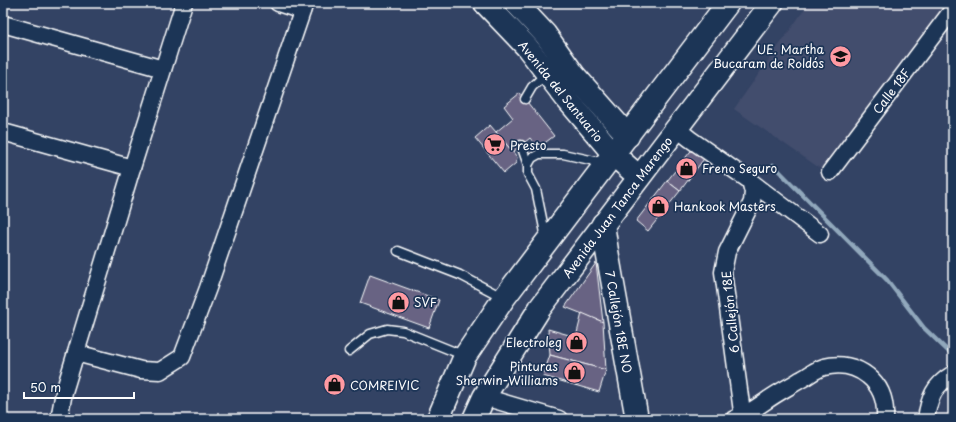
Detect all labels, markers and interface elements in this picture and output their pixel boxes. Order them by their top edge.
street label: Avenida del Santuario [514,36,608,146]
place label: UE. Martha Bucaram de Roldós [713,40,825,72]
school or university icon: UE. Martha Bucaram de Roldós [827,43,853,69]
street label: Calle 18F [868,65,914,117]
supermarket icon: Presto [481,132,507,158]
street label: Avenida Juan Tanca Marengo [558,132,676,281]
place label: Presto [510,136,547,154]
shop icon: Freno Seguro [674,155,700,181]
place label: Freno Seguro [702,159,777,177]
shop icon: Hankook Masters [645,193,671,219]
place label: Hankook Masters [674,197,776,215]
street label: 7 Callejón 18E NO [601,269,637,375]
street label: 6 Callejón 18E [717,270,743,354]
shop icon: SVF [386,289,412,315]
place label: SVF [414,293,437,311]
shop icon: Electroleg [564,329,590,355]
place label: Electroleg [506,333,562,351]
place label: Pinturas Sherwin-Williams [456,357,559,389]
shop icon: Pinturas Sherwin-Williams [561,360,587,386]
shop icon: COMREIVIC [322,372,348,398]
scale bar [24,374,134,400]
place label: COMREIVIC [350,376,419,394]
text: 50 m [30,378,61,396]

